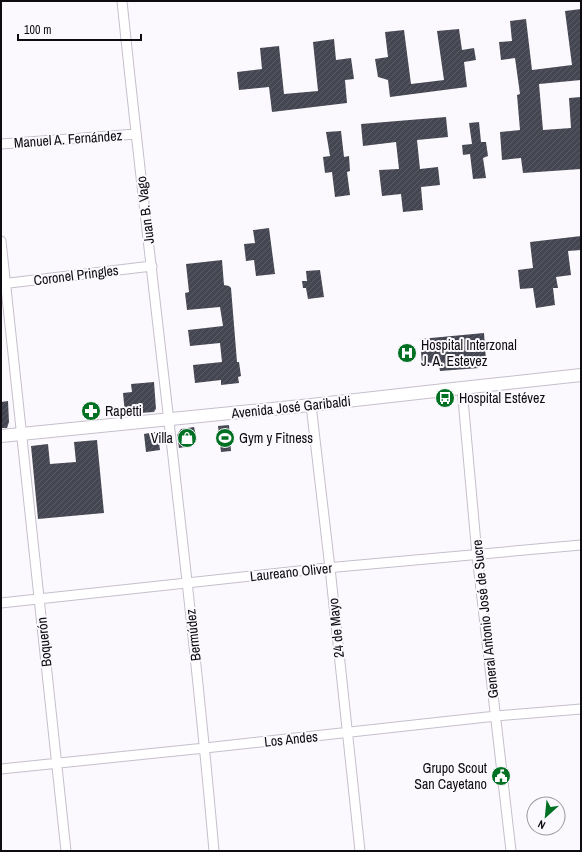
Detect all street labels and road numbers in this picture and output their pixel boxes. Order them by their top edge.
street label: Manuel A. Fernández [13,126,123,152]
street label: Juan B. Vago [132,175,158,245]
street label: Coronel Pringles [32,261,120,289]
street label: Avenida José Garibaldi [229,392,352,422]
street label: General Antonio José de Sucre [468,539,502,699]
street label: Laureano Oliver [249,559,333,585]
street label: 24 de Mayo [324,597,348,659]
street label: Bermúdez [181,608,205,662]
street label: Boquerón [32,616,56,668]
street label: Los Andes [263,727,319,751]

